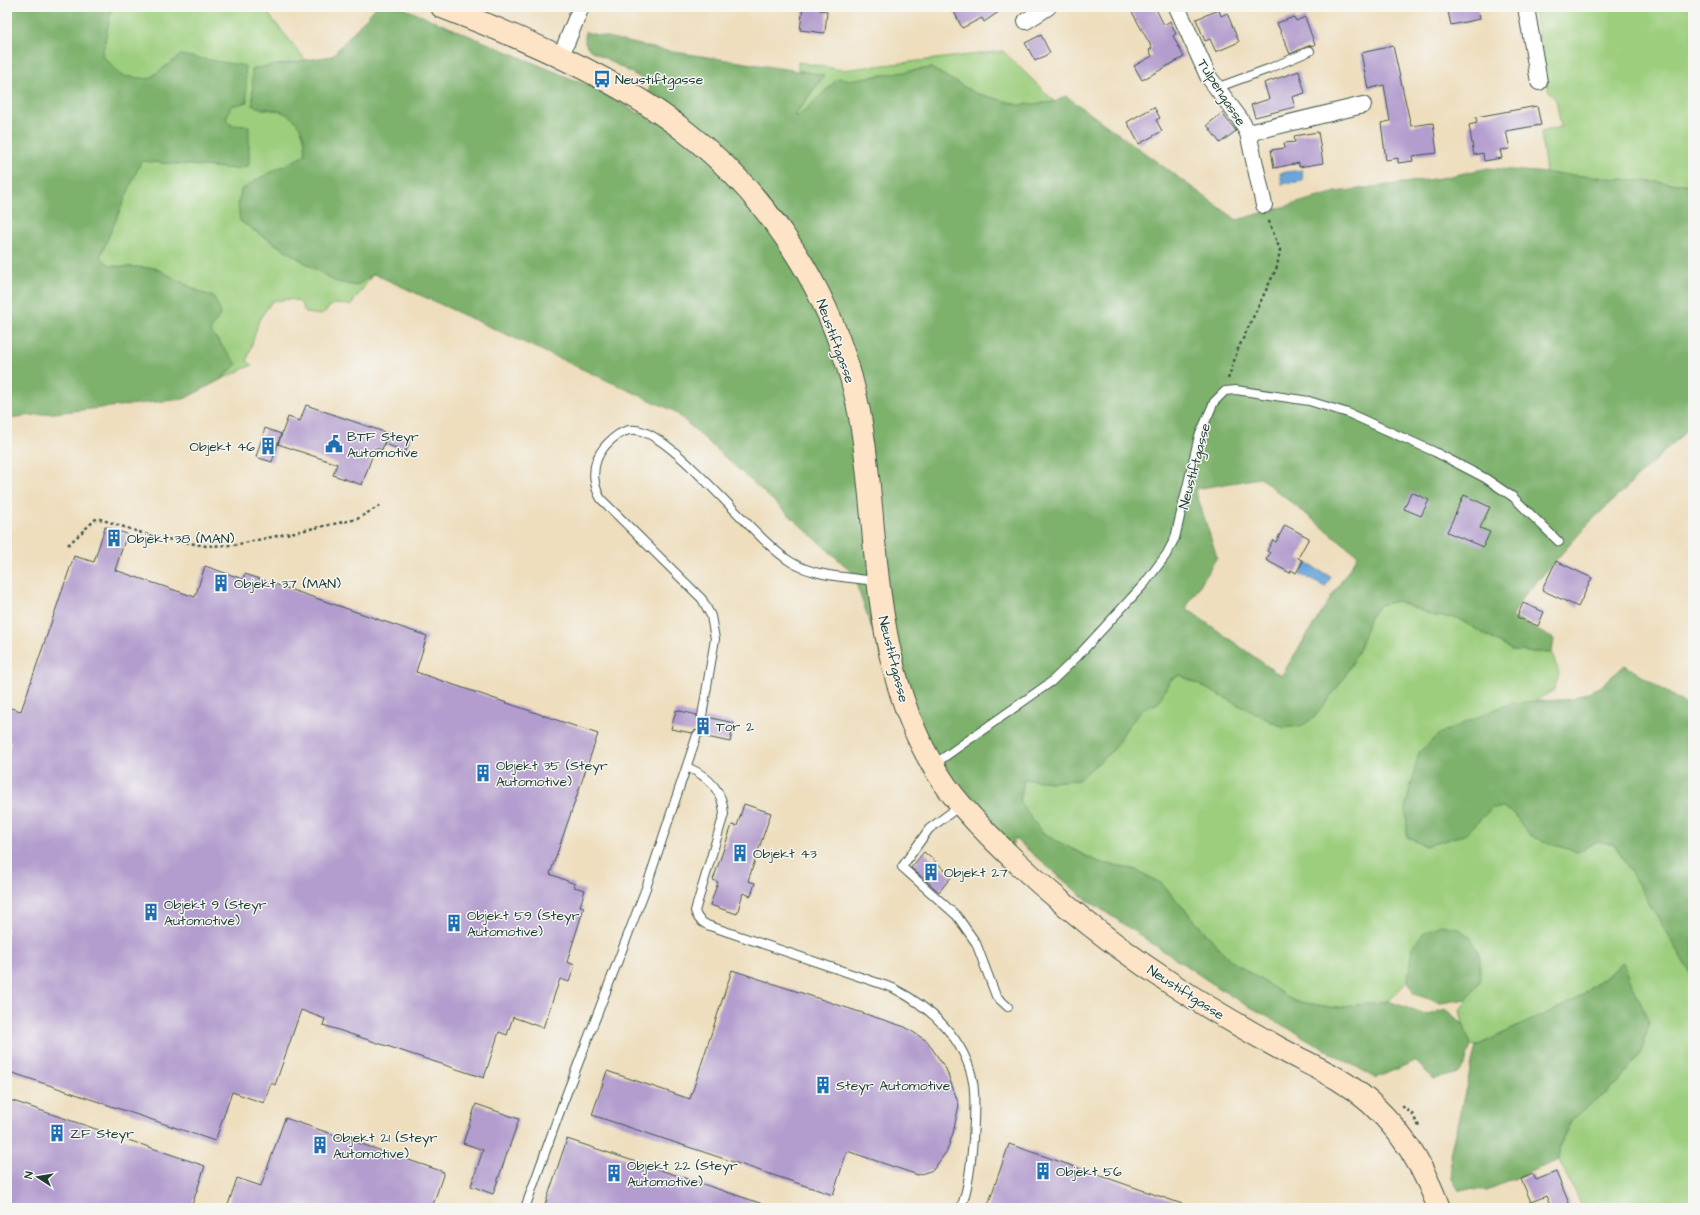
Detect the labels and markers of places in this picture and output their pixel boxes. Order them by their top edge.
bus stop icon: Neustiftgasse [592,69,612,89]
place label: Neustiftgasse [615,70,704,90]
place label: BTF Steyr Automotive [347,427,419,463]
public building icon: BTF Steyr Automotive [324,434,344,454]
building icon: Objekt 46 [258,436,278,456]
place label: Objekt 46 [190,437,255,457]
building icon: Objekt 38 (MAN) [104,528,124,548]
place label: Objekt 38 (MAN) [127,529,234,549]
building icon: Objekt 37 (MAN) [211,573,231,593]
place label: Objekt 37 (MAN) [234,574,341,594]
building icon: Tor 2 [693,716,713,736]
place label: Tor 2 [716,717,754,737]
place label: Objekt 35 (Steyr Automotive) [496,756,608,792]
building icon: Objekt 35 (Steyr Automotive) [473,763,493,783]
building icon: Objekt 43 [730,843,750,863]
place label: Objekt 43 [753,844,817,864]
building icon: Objekt 27 [921,862,941,882]
place label: Objekt 27 [944,863,1008,883]
place label: Objekt 9 (Steyr Automotive) [164,895,267,931]
building icon: Objekt 9 (Steyr Automotive) [141,902,161,922]
place label: Objekt 59 (Steyr Automotive) [467,906,580,942]
building icon: Objekt 59 (Steyr Automotive) [444,913,464,933]
building icon: Steyr Automotive [813,1075,833,1095]
place label: Steyr Automotive [836,1076,951,1096]
building icon: ZF Steyr [47,1123,67,1143]
place label: ZF Steyr [70,1124,134,1144]
place label: Objekt 21 (Steyr Automotive) [333,1128,438,1164]
building icon: Objekt 21 (Steyr Automotive) [310,1135,330,1155]
place label: Objekt 22 (Steyr Automotive) [627,1156,738,1192]
building icon: Objekt 56 [1033,1161,1053,1181]
place label: Objekt 56 [1056,1162,1122,1182]
building icon: Objekt 22 (Steyr Automotive) [604,1163,624,1183]

